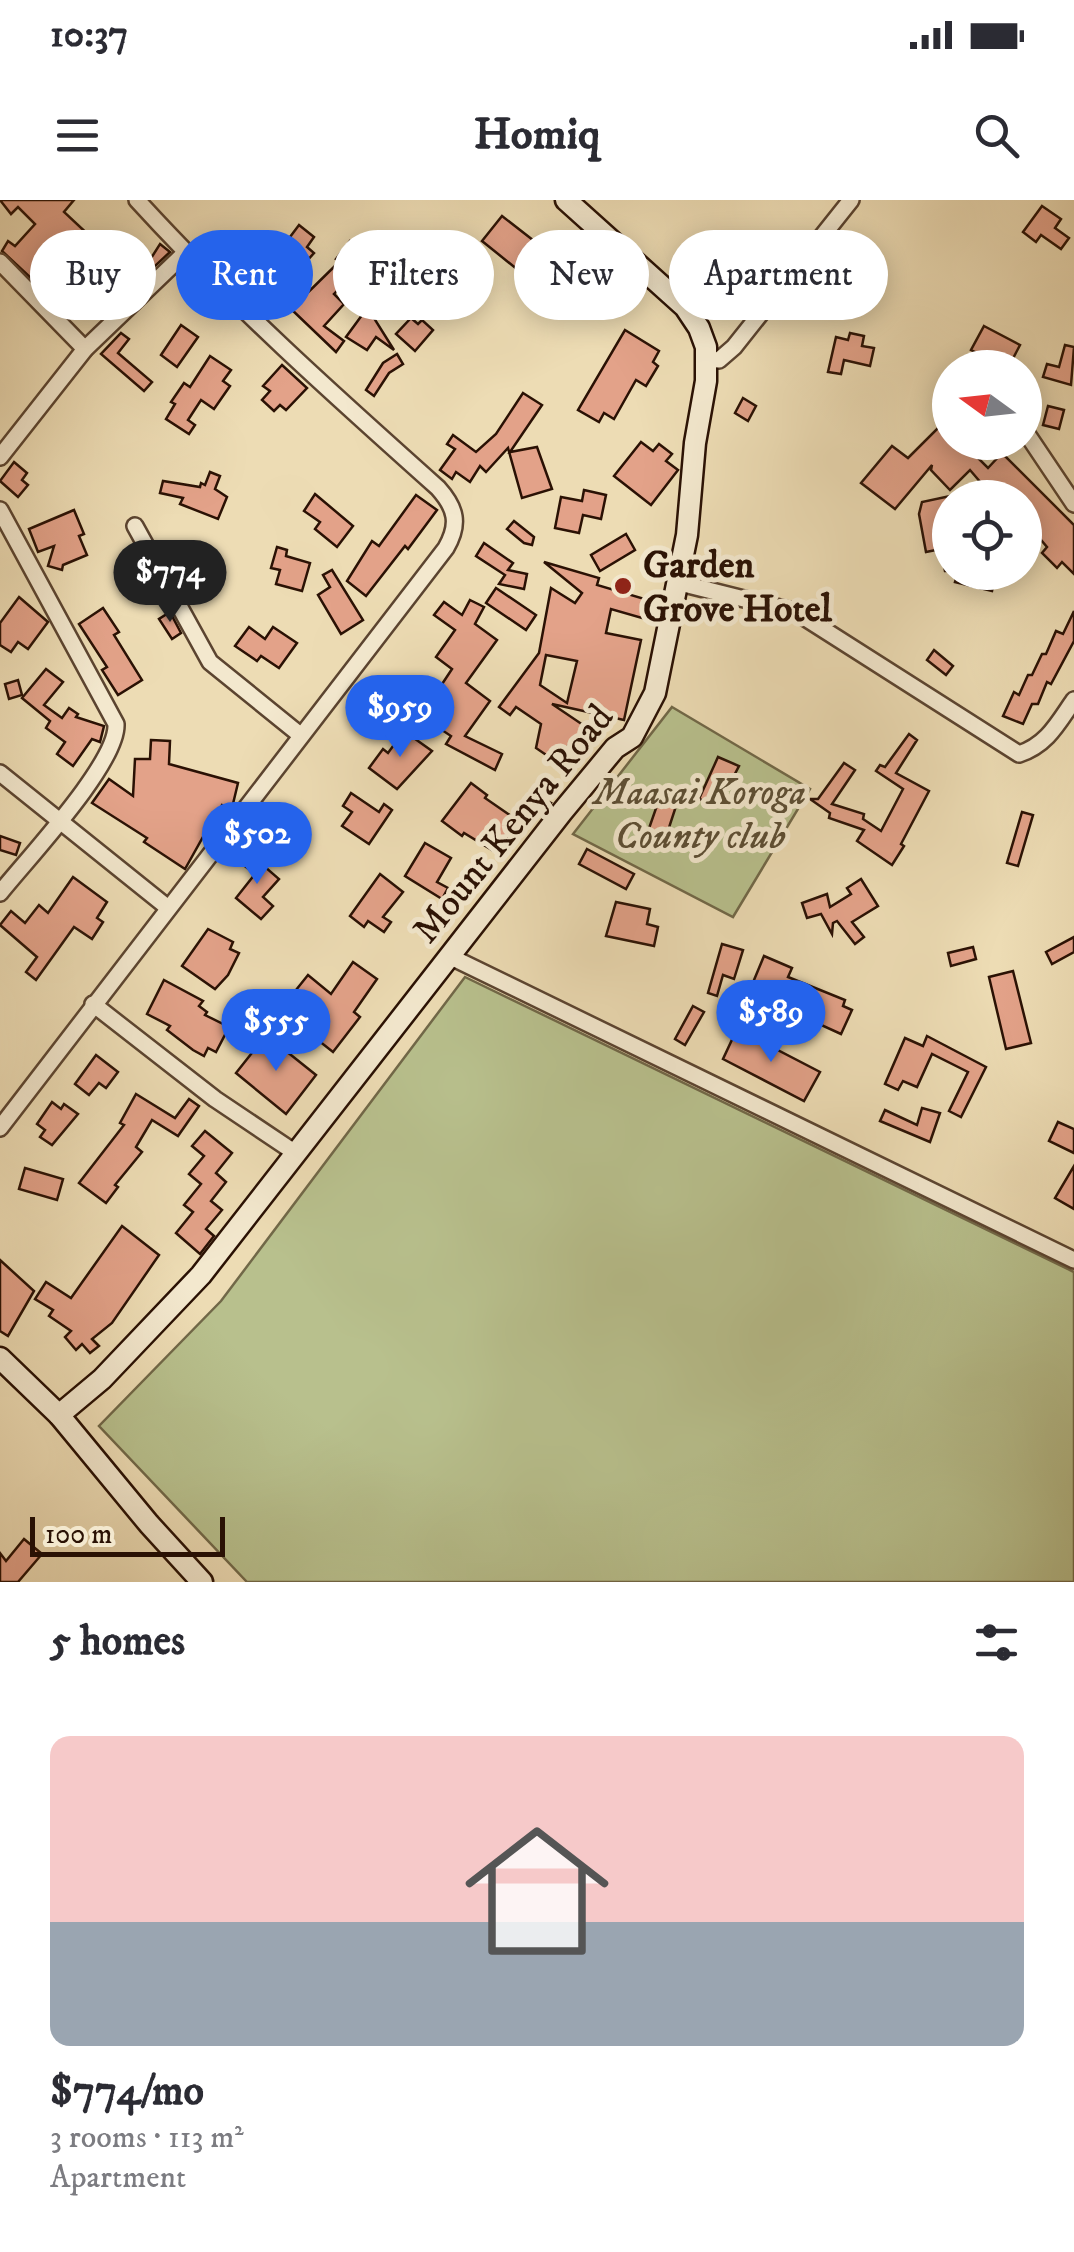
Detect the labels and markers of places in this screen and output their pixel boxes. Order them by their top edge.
pin: $774 [111,540,229,625]
place label: Garden Grove Hotel [643,542,832,634]
marker: Garden Grove Hotel [612,575,634,597]
pin: $959 [341,675,459,760]
pin: $502 [198,802,316,887]
pin: $589 [712,980,830,1065]
pin: $555 [217,989,335,1074]

